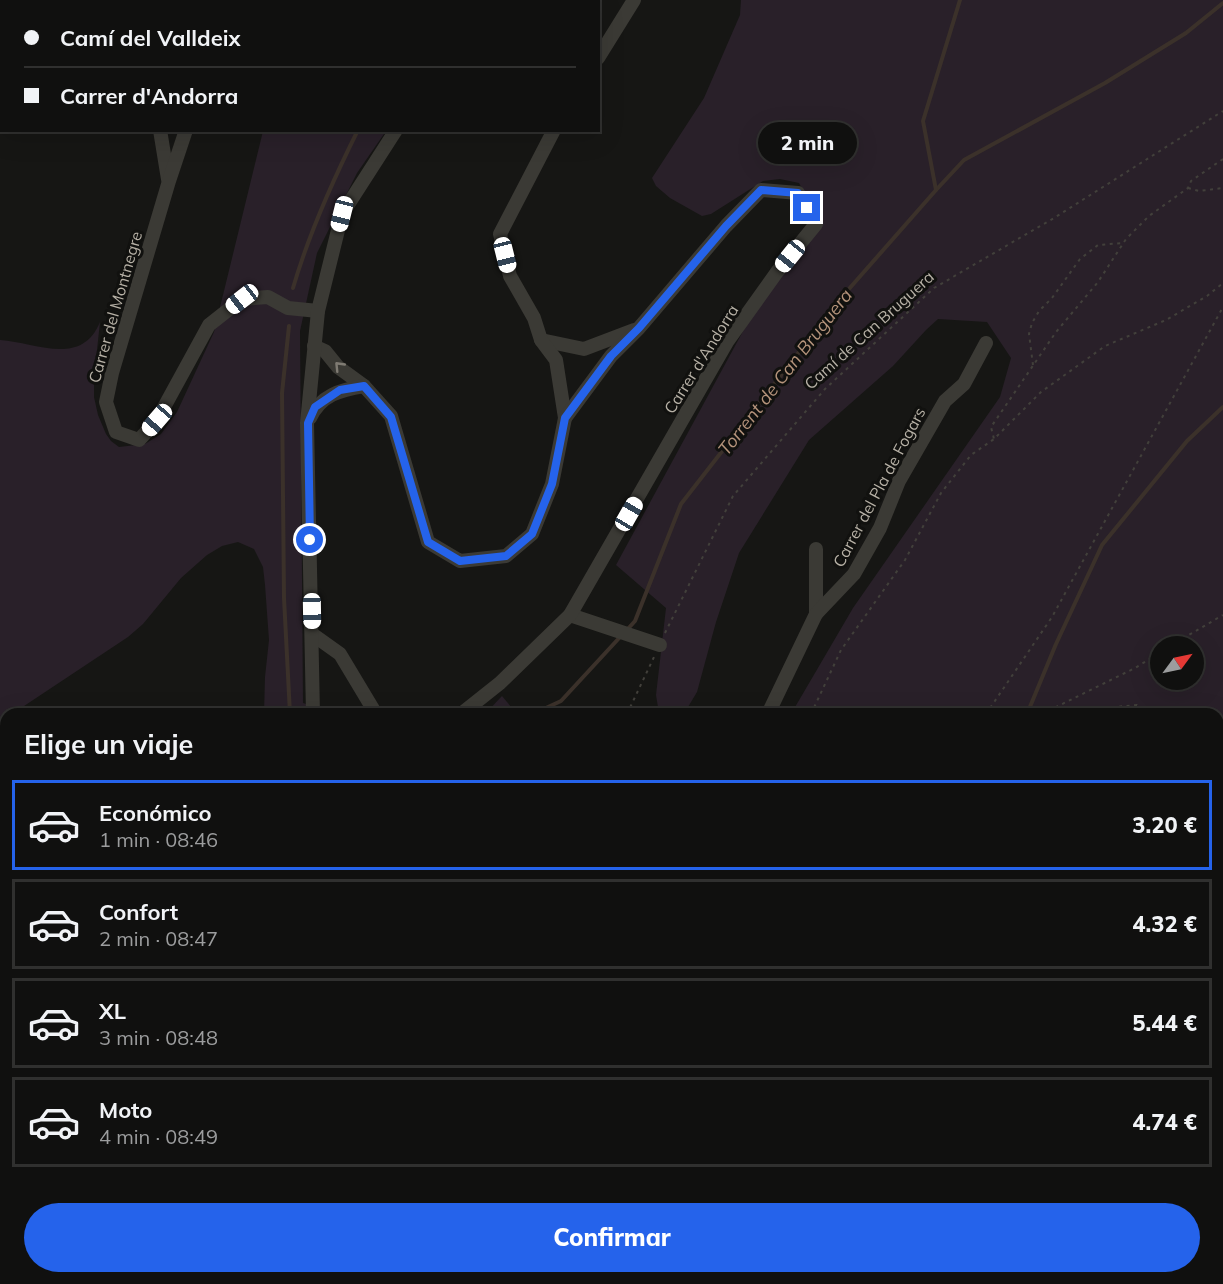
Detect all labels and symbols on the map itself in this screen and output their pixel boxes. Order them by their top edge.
callout: 2 min [758,121,856,163]
car [329,194,355,234]
route end [793,194,820,221]
street label: Carrer del Montnegre [84,229,146,385]
car [492,235,518,275]
car [772,236,808,276]
street label: Camí de Can Bruguera [800,267,938,393]
car [222,281,262,317]
water label: Torrent de Can Bruguera [713,284,857,460]
street label: Carrer d'Andorra [659,301,743,417]
one-way arrow [335,363,346,374]
car [138,401,176,439]
street label: Carrer del Pla de Fogars [828,404,930,570]
car [612,494,646,534]
route start [296,526,323,553]
car [303,593,321,629]
north arrow [1150,636,1204,690]

